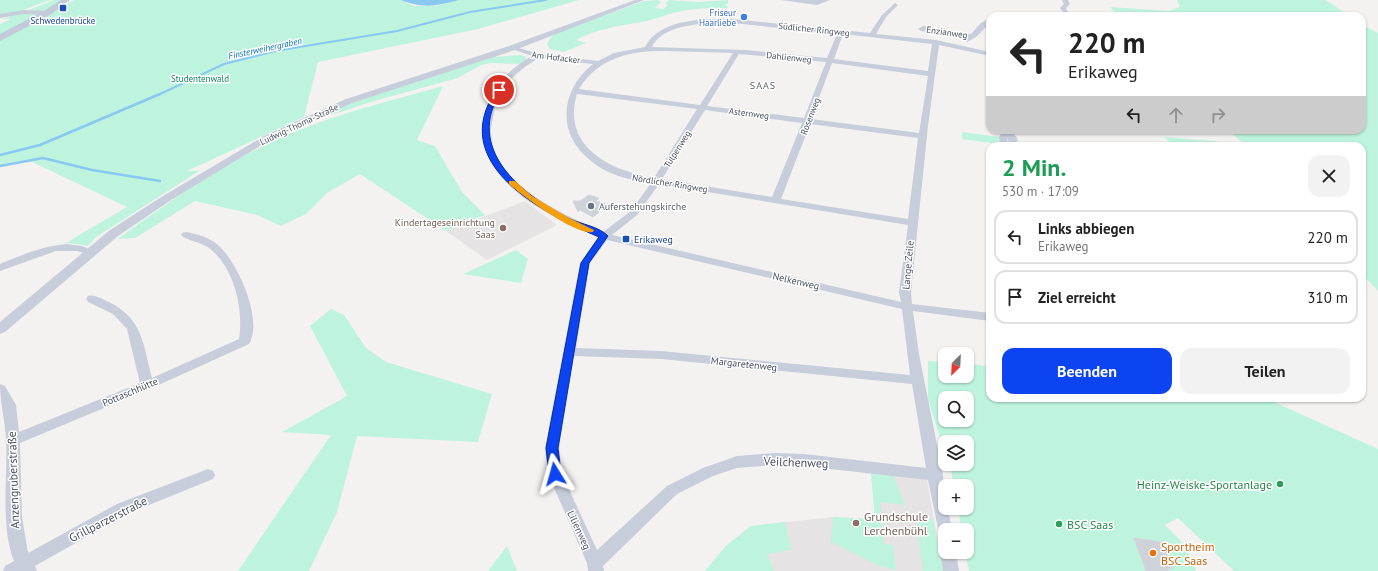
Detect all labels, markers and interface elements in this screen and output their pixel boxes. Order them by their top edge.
marker: Schwedenbrücke [58,3,68,13]
place label: Friseur Haarliebe [699,7,736,28]
marker: Friseur Haarliebe [739,12,749,22]
place label: Schwedenbrücke [31,15,96,26]
street label: Südlicher Ringweg [778,20,850,38]
street label: Enzianweg [926,24,968,40]
text: 220 m [1068,24,1145,61]
icon: left [1002,28,1054,80]
water label: Finsterweihergraben [227,35,303,61]
street label: Am Hofacker [531,49,581,65]
street label: Dahlienweg [766,49,812,65]
text: Erikaweg [1068,60,1138,83]
park label: Studentenwald [171,73,229,84]
pin [482,73,516,107]
icon: arrive [488,79,510,101]
district label: SAAS [750,79,776,92]
street label: Rosenweg [798,96,822,136]
street label: Ludwig-Thoma-Straße [258,101,340,147]
icon: left [1123,104,1145,126]
icon: ahead [1165,104,1187,126]
icon: right [1207,104,1229,126]
street label: Asternweg [728,105,770,121]
street label: Tulpenweg [661,128,693,170]
text: 2 Min. [1002,152,1066,183]
button: close [1308,155,1350,197]
street label: Nördlicher Ringweg [632,172,709,194]
text: 530 m · 17:09 [1002,183,1079,200]
place label: Auferstehungskirche [599,200,686,213]
marker: Auferstehungskirche [586,201,596,211]
place label: Kindertageseinrichtung Saas [395,216,495,241]
text: Links abbiegen [1038,219,1134,238]
marker: Kindertageseinrichtung Saas [498,223,508,233]
icon: left [1004,226,1026,248]
text: 220 m [1307,228,1348,247]
place label: Erikaweg [634,233,673,246]
marker: Erikaweg [621,234,631,244]
text: Erikaweg [1038,238,1088,255]
street label: Lange Zeile [899,240,917,290]
street label: Nelkenweg [771,269,821,293]
icon: arrive [1004,286,1026,308]
text: Ziel erreicht [1038,288,1116,307]
text: 310 m [1307,288,1348,307]
north arrow [938,347,974,383]
map controls [938,347,974,559]
button: Beenden [1002,348,1172,394]
button: Teilen [1180,348,1350,394]
street label: Margaretenweg [710,354,778,374]
street label: Pottaschhütte [100,374,160,410]
button: search [938,391,974,427]
street label: Anzengruberstraße [4,431,22,529]
button: layers [938,435,974,471]
position arrow [534,453,576,495]
street label: Veilchenweg [762,453,829,471]
place label: Heinz-Weiske-Sportanlage [1137,477,1272,492]
button: + [938,479,974,515]
marker: Heinz-Weiske-Sportanlage [1275,479,1285,489]
street label: Grillparzerstraße [66,493,150,545]
street label: Lilienweg [564,508,594,552]
place label: Grundschule Lerchenbühl [864,509,928,538]
place label: BSC Saas [1067,517,1113,532]
marker: Grundschule Lerchenbühl [851,518,861,528]
marker: BSC Saas [1054,519,1064,529]
button: − [938,523,974,559]
place label: Sportheim BSC Saas [1161,539,1214,568]
marker: Sportheim BSC Saas [1148,548,1158,558]

